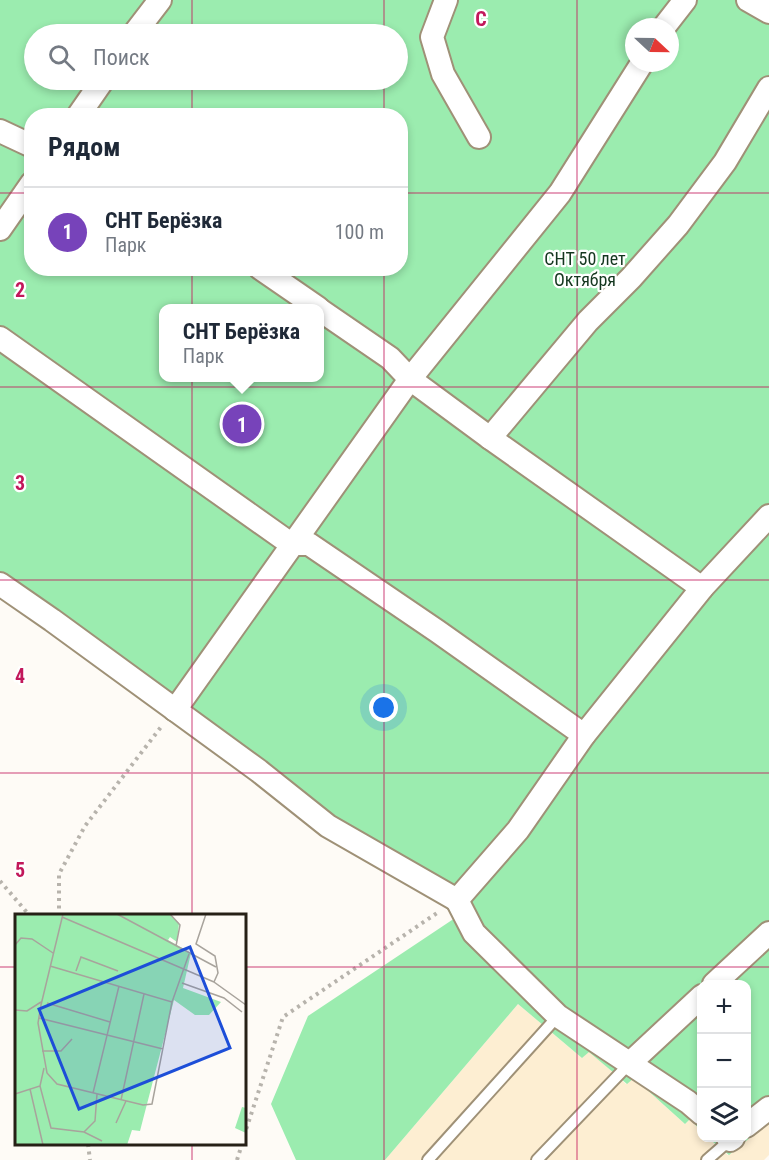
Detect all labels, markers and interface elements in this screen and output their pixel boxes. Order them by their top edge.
text: C [475,7,487,31]
north arrow [625,18,679,72]
search box [24,24,408,90]
icon: search [45,41,78,74]
text: Поиск [93,45,150,70]
text: Рядом [48,132,120,162]
text: СНТ Берёзка [105,208,222,233]
text: 1 [62,220,73,244]
text: 100 m [335,220,384,244]
text: Парк [105,233,146,257]
park label: СНТ 50 лет Октября [544,248,626,290]
text: 2 [15,278,25,302]
popup [159,304,324,382]
text: СНТ Берёзка [183,319,300,344]
text: Парк [183,344,224,368]
pin: 1 [222,402,262,446]
text: 3 [15,471,25,495]
text: 4 [15,664,25,688]
your location [369,693,398,722]
text: 5 [15,858,25,882]
inset map [15,914,246,1145]
map controls [697,980,751,1142]
button: + [697,980,751,1034]
button: − [697,1034,751,1088]
button: layers [697,1088,751,1142]

